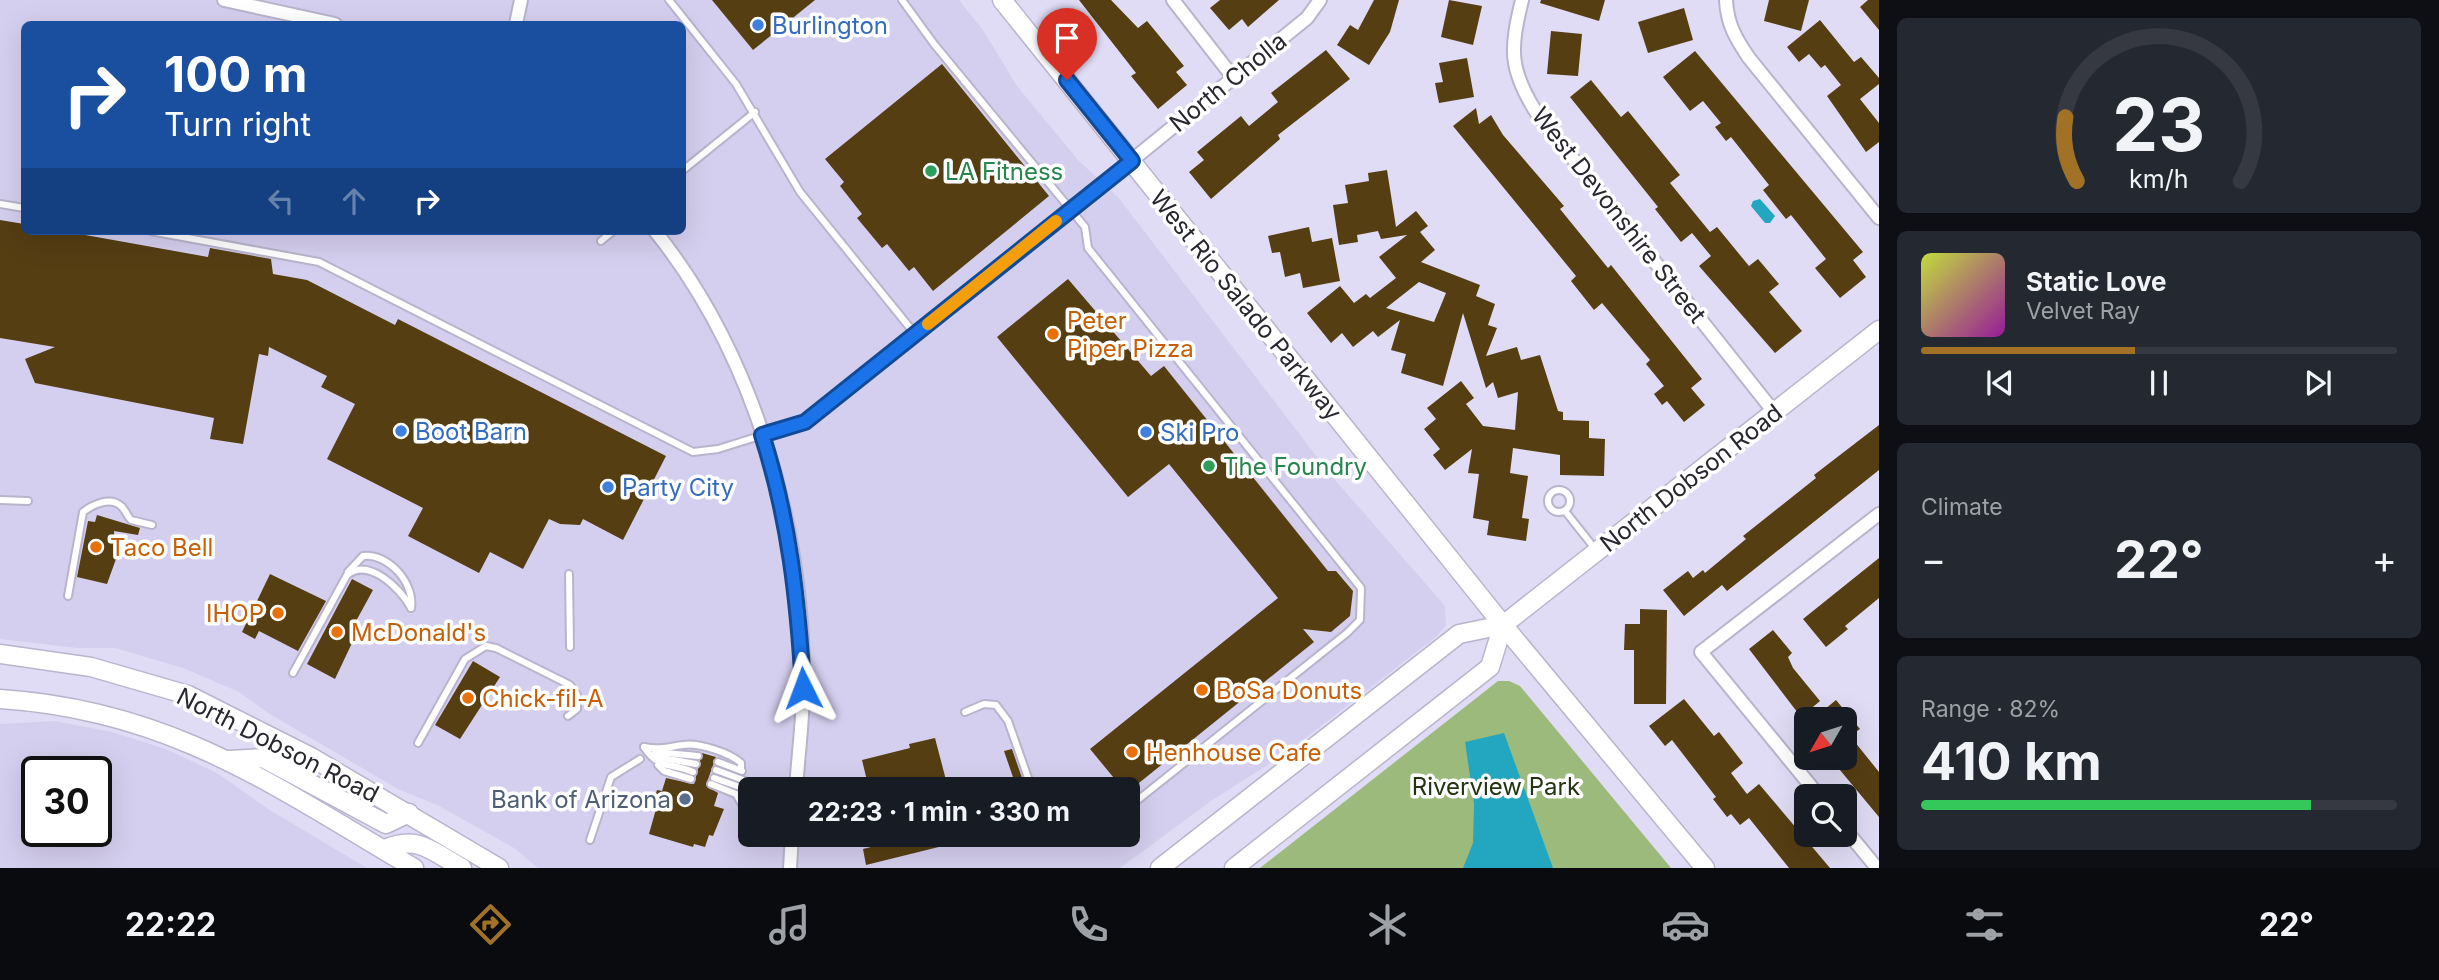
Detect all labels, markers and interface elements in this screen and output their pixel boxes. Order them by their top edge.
pin [1037,8,1097,80]
place label: Burlington [772,11,888,40]
marker: Burlington [750,17,766,33]
icon: arrive [1048,19,1086,57]
street label: North Cholla [1164,26,1292,138]
text: 100 m [164,45,308,104]
icon: right [49,49,140,140]
text: 23 [2113,81,2205,170]
street label: West Devonshire Street [1526,101,1712,329]
text: Turn right [164,105,311,144]
place label: LA Fitness [945,157,1063,186]
marker: LA Fitness [923,163,939,179]
text: km/h [2129,164,2189,194]
icon: left [262,182,300,220]
icon: ahead [335,182,373,220]
icon: right [408,182,446,220]
street label: West Rio Salado Parkway [1144,184,1348,426]
text: Static Love [2026,266,2167,297]
text: Velvet Ray [2026,297,2140,325]
place label: Peter Piper Pizza [1067,306,1194,363]
marker: Peter Piper Pizza [1045,326,1061,342]
icon: previous [1981,364,2019,402]
icon: pause [2140,364,2178,402]
icon: next [2299,364,2337,402]
street label: North Dobson Road [1594,398,1788,558]
place label: Boot Barn [415,417,527,446]
place label: Ski Pro [1160,418,1240,447]
marker: Boot Barn [393,423,409,439]
marker: Ski Pro [1138,424,1154,440]
place label: The Foundry [1223,452,1367,481]
marker: The Foundry [1201,458,1217,474]
place label: Party City [622,473,734,502]
marker: Party City [600,479,616,495]
text: Climate [1921,493,2003,521]
text: 22° [2114,528,2204,591]
place label: Taco Bell [110,533,213,562]
text: − [1921,536,1946,582]
text: + [2372,536,2397,582]
marker: Taco Bell [88,539,104,555]
place label: IHOP [206,599,264,628]
marker: IHOP [270,605,286,621]
place label: McDonald's [351,618,486,647]
marker: McDonald's [329,624,345,640]
position arrow [766,651,840,725]
place label: BoSa Donuts [1216,676,1362,705]
street label: North Dobson Road [172,681,384,809]
marker: BoSa Donuts [1194,682,1210,698]
place label: Chick-fil-A [482,684,604,713]
marker: Chick-fil-A [460,690,476,706]
text: Range · 82% [1921,695,2060,723]
north arrow [1794,707,1857,770]
map controls [1794,707,1857,847]
text: 410 km [1921,730,2102,793]
place label: Henhouse Cafe [1146,738,1321,767]
marker: Henhouse Cafe [1124,744,1140,760]
speed limit sign: 30 [21,756,112,847]
park label: Riverview Park [1412,772,1580,801]
button: search [1794,784,1857,847]
place label: Bank of Arizona [491,785,671,814]
marker: Bank of Arizona [677,791,693,807]
text: 22:23 · 1 min · 330 m [808,796,1070,827]
icon: directions [466,900,515,949]
icon: music [765,900,814,949]
icon: phone [1064,900,1113,949]
icon: climate [1363,900,1412,949]
icon: car [1661,900,1710,949]
icon: filters [1960,900,2009,949]
text: 22:22 [125,905,216,944]
text: 22° [2259,905,2314,944]

